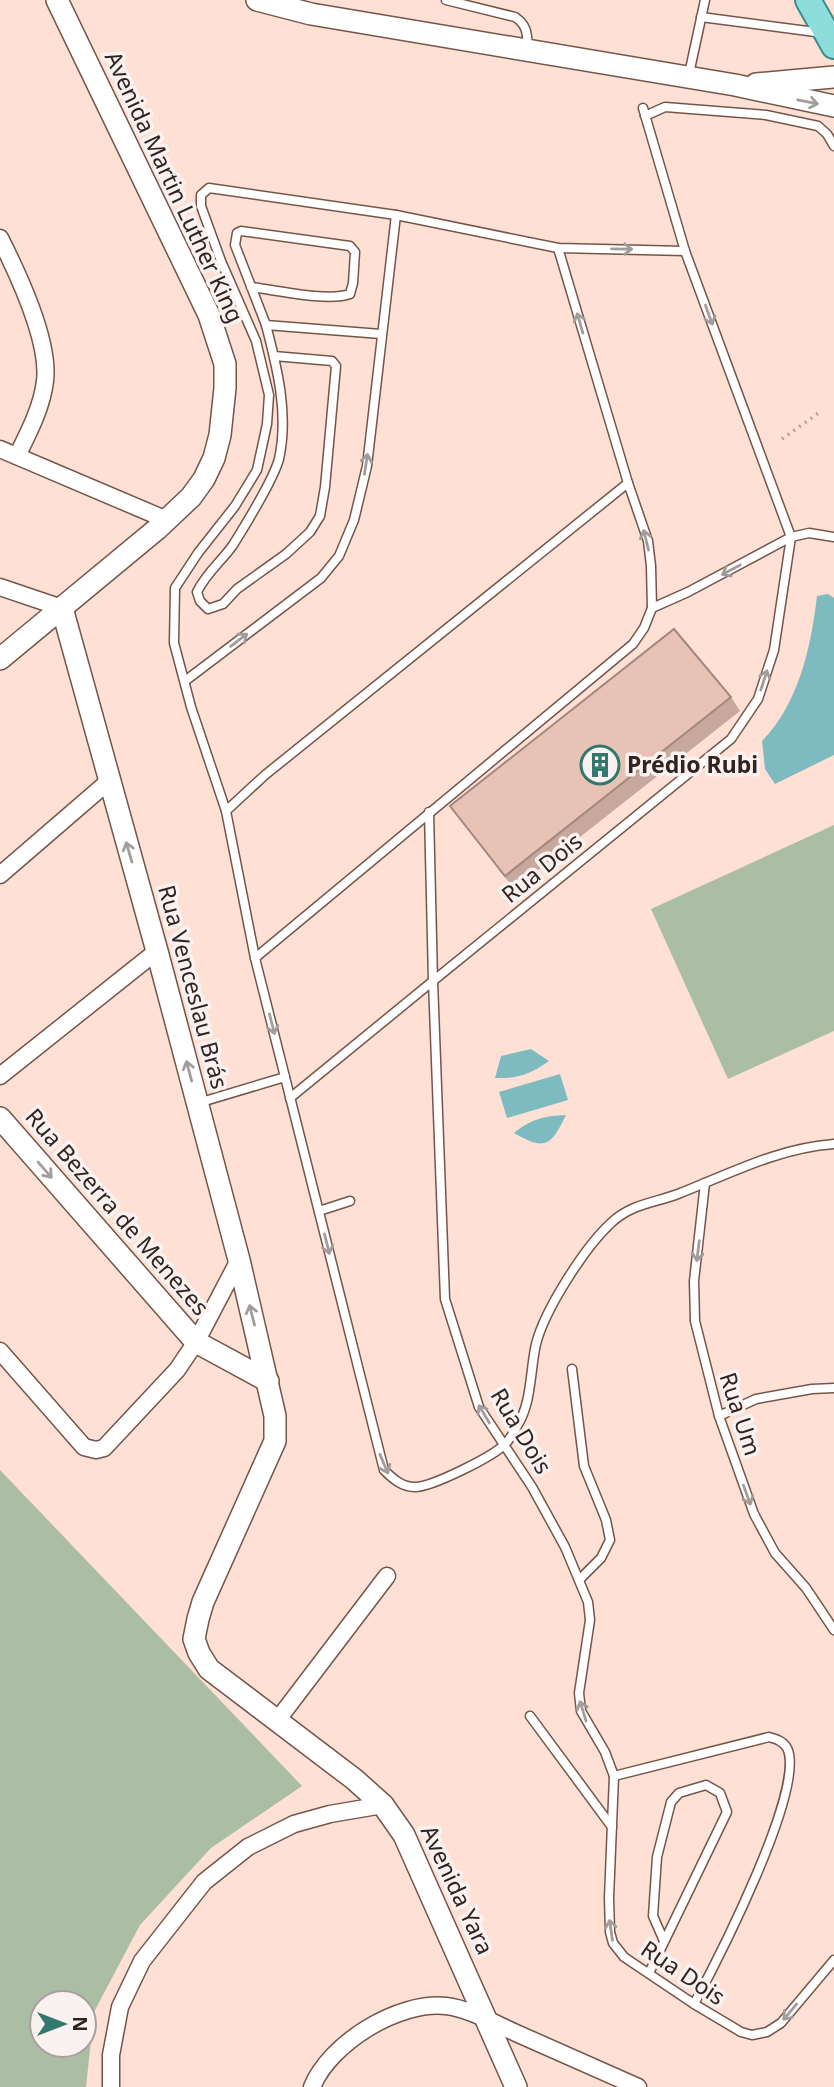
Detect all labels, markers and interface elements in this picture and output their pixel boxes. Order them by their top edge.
street label: Avenida Martin Luther King [98,46,252,327]
one-way arrow [796,95,819,109]
one-way arrow [610,242,633,256]
one-way arrow [703,303,716,325]
one-way arrow [573,312,586,334]
one-way arrow [360,453,373,476]
one-way arrow [639,530,652,552]
one-way arrow [721,563,742,577]
one-way arrow [229,633,248,648]
one-way arrow [759,670,771,692]
building icon: Prédio Rubi [579,744,621,786]
place label: Prédio Rubi [627,748,758,780]
street label: Rua Dois [494,825,588,910]
one-way arrow [122,841,135,863]
street label: Rua Venceslau Brás [151,881,237,1092]
one-way arrow [266,1013,279,1035]
one-way arrow [182,1060,195,1083]
street label: Rua Bezerra de Menezes [19,1101,217,1322]
one-way arrow [37,1161,53,1179]
one-way arrow [321,1232,334,1255]
one-way arrow [692,1239,705,1262]
one-way arrow [245,1304,258,1327]
street label: Rua Um [712,1368,769,1459]
street label: Rua Dois [484,1382,560,1479]
one-way arrow [477,1405,491,1425]
one-way arrow [378,1453,391,1474]
one-way arrow [741,1484,754,1506]
one-way arrow [576,1700,589,1722]
street label: Avenida Yara [414,1820,502,1959]
one-way arrow [604,1919,617,1942]
street label: Rua Dois [635,1932,732,2012]
north arrow [28,1989,98,2059]
one-way arrow [782,2003,798,2021]
text: N [67,2016,93,2032]

